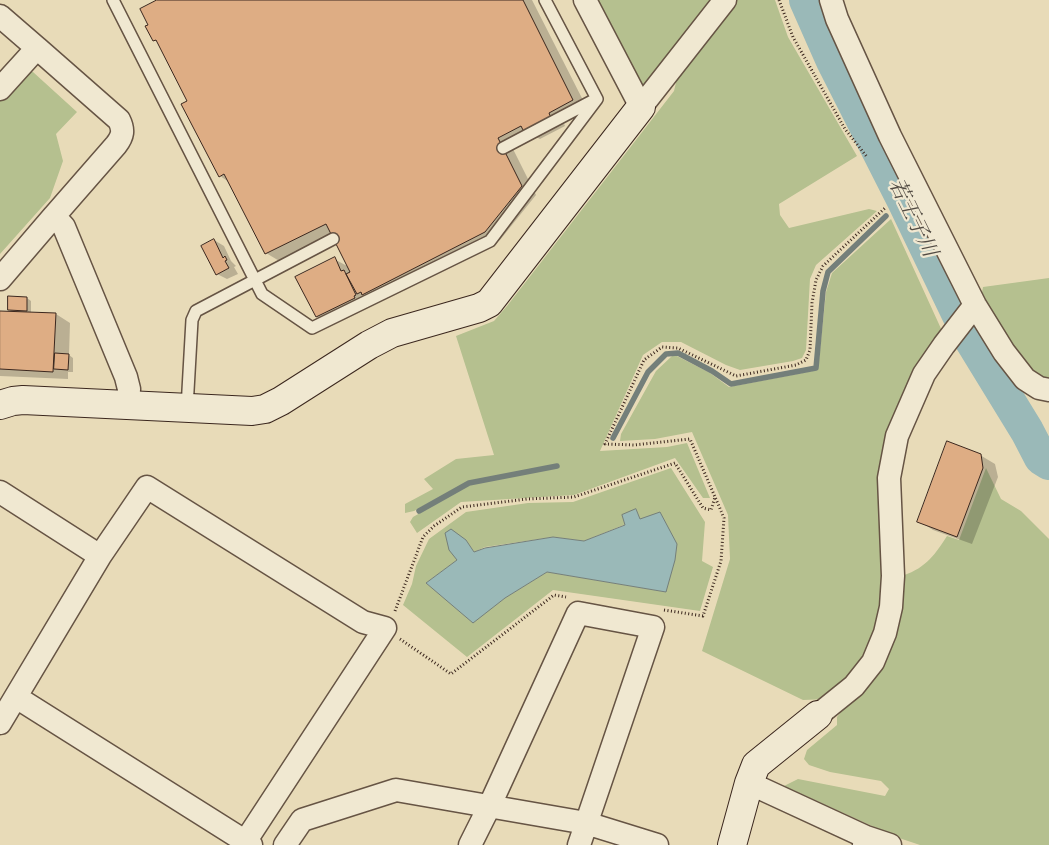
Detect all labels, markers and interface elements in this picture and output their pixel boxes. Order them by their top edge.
water label: 若王子川 [882,175,942,261]

